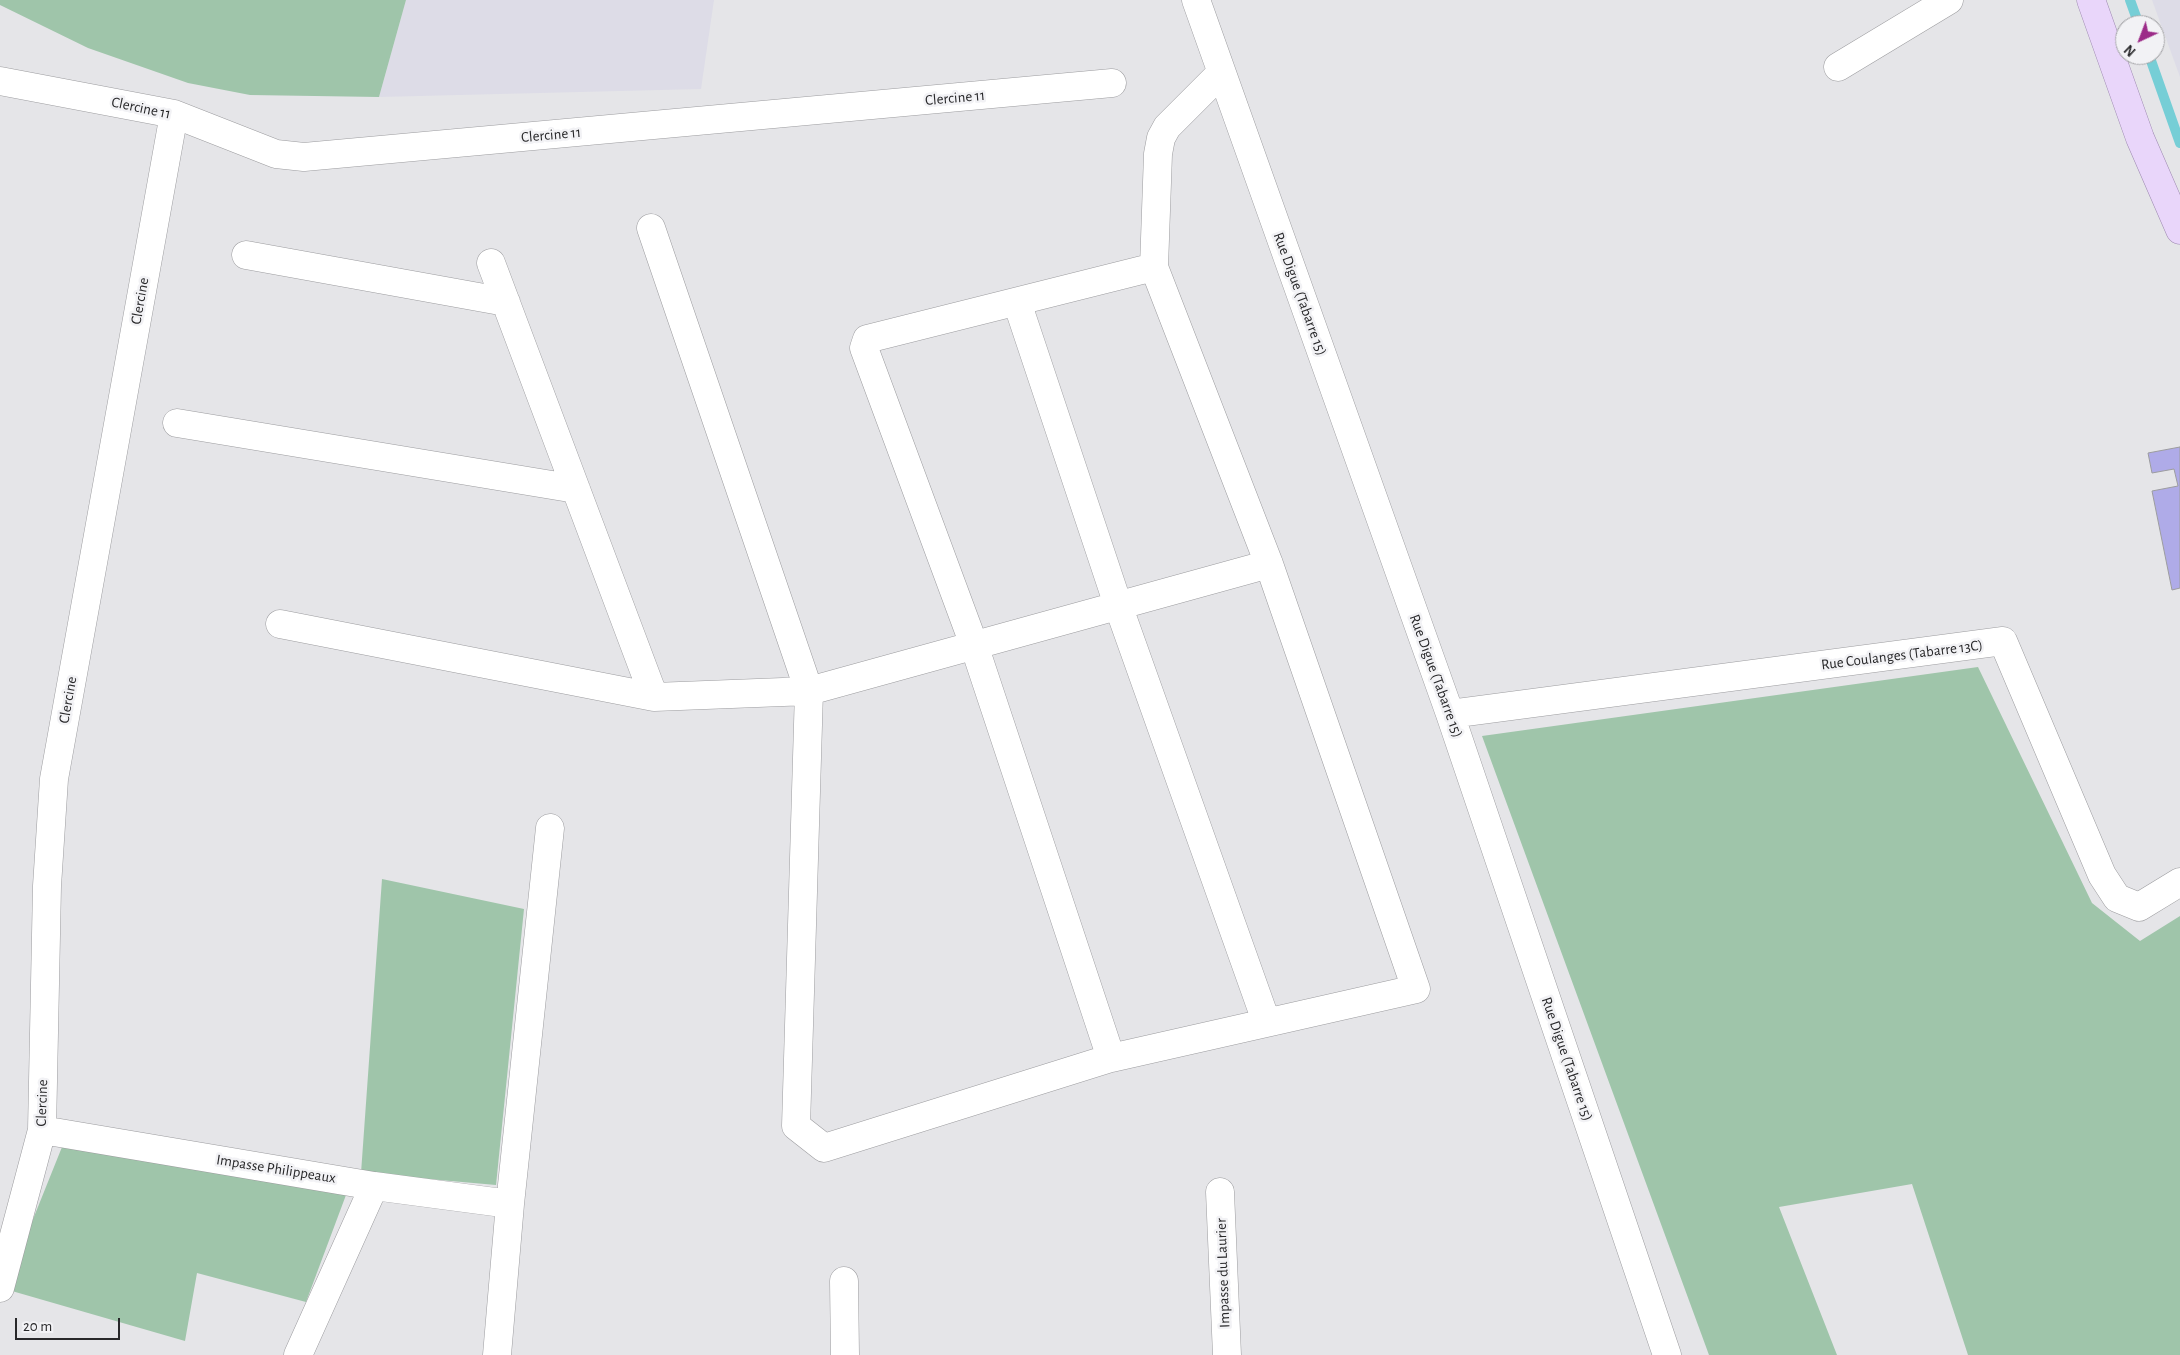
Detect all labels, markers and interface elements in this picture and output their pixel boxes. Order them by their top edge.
north arrow [2115,15,2165,65]
text: N [2122,42,2139,59]
street label: Clercine 11 [924,86,986,110]
street label: Clercine 11 [110,93,172,123]
street label: Clercine 11 [520,123,582,147]
street label: Rue Digue (Tabarre 15) [1269,230,1331,358]
street label: Clercine [127,276,153,326]
street label: Rue Digue (Tabarre 15) [1405,612,1467,740]
street label: Rue Coulanges (Tabarre 13C) [1820,636,1984,674]
street label: Clercine [55,675,81,725]
street label: Rue Digue (Tabarre 15) [1537,995,1597,1123]
street label: Clercine [32,1079,52,1127]
street label: Impasse Philippeaux [215,1151,337,1187]
street label: Impasse du Laurier [1212,1218,1234,1328]
scale bar [18,1308,122,1340]
text: 20 m [23,1319,52,1334]

